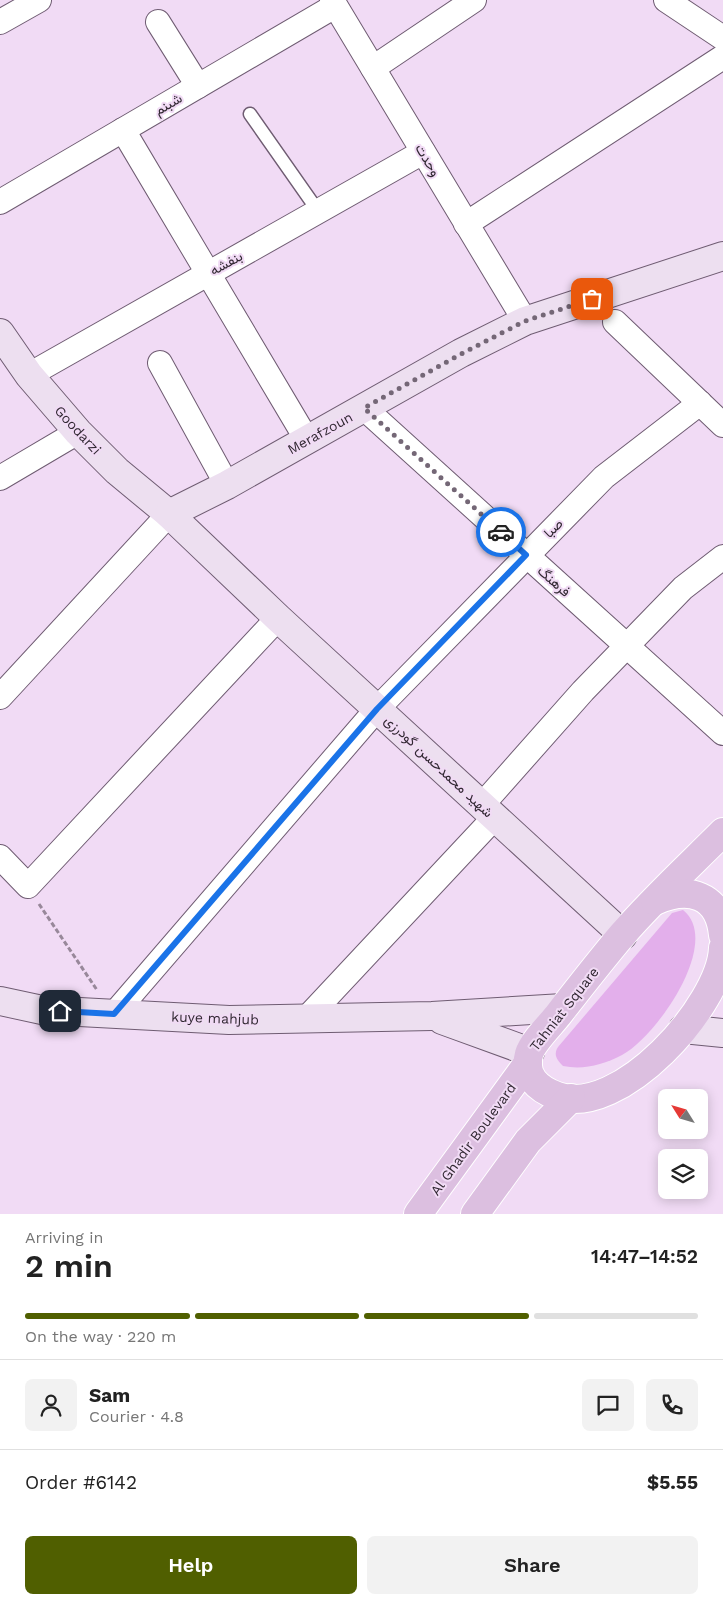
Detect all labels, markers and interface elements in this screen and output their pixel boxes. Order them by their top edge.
street label: شبنم [151,90,185,119]
street label: وحدت [411,141,444,180]
street label: بنفشه [207,248,246,279]
pin [571,278,613,320]
icon: bag [578,285,606,313]
street label: Goodarzi [51,402,105,458]
street label: Merafzoun [285,409,355,457]
courier [476,507,526,557]
street label: صبا [540,515,567,542]
icon: car [487,518,515,546]
street label: فرهنگ [534,562,574,601]
street label: شهید محمدحسن گودرزی [381,712,496,821]
street label: Tahniat Square [526,964,602,1054]
pin [39,990,81,1032]
icon: home [46,997,74,1025]
street label: kuye mahjub [171,1008,259,1028]
street label: Al Ghadir Boulevard [427,1080,519,1198]
north arrow [658,1089,708,1139]
map controls [658,1089,708,1199]
button: layers [658,1149,708,1199]
text: Arriving in [25,1228,103,1247]
text: 14:47–14:52 [591,1245,698,1268]
text: 2 min [25,1247,113,1285]
text: On the way · 220 m [25,1327,176,1346]
button: person [25,1379,77,1431]
button: chat [582,1379,634,1431]
button: phone [646,1379,698,1431]
text: Sam [89,1384,130,1407]
text: Courier · 4.8 [89,1407,184,1426]
text: Order #6142 [25,1471,137,1494]
text: $5.55 [647,1471,698,1494]
button: Help [25,1536,357,1594]
button: Share [367,1536,698,1594]

